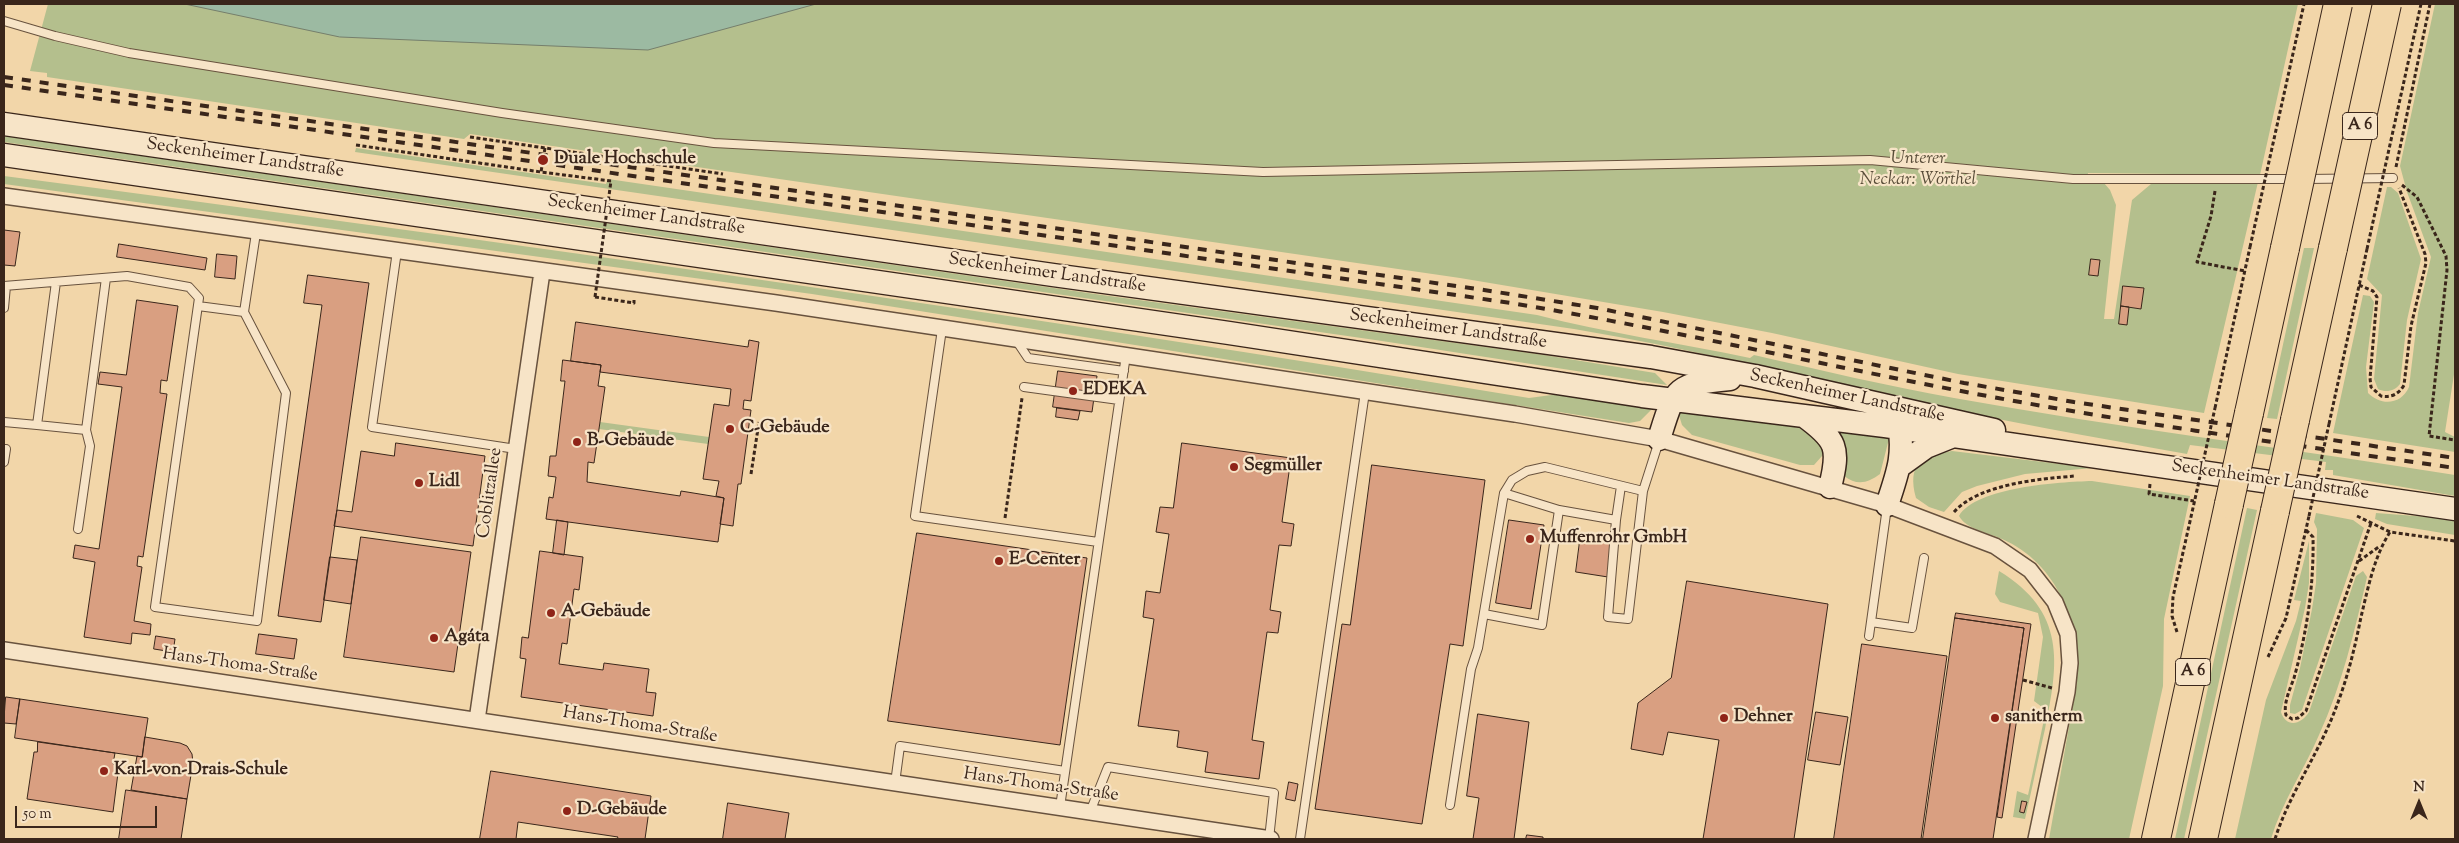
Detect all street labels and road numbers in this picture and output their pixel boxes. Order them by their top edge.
road number: A 6 [2342,112,2378,140]
street label: Seckenheimer Landstraße [145,134,345,184]
street label: Seckenheimer Landstraße [546,191,746,241]
street label: Seckenheimer Landstraße [947,249,1147,299]
street label: Seckenheimer Landstraße [1348,305,1548,355]
street label: Seckenheimer Landstraße [1747,366,1947,428]
street label: Coblitzallee [474,446,508,540]
street label: Seckenheimer Landstraße [2170,456,2370,506]
street label: Hans-Thoma-Straße [161,644,319,688]
road number: A 6 [2176,659,2210,686]
street label: Hans-Thoma-Straße [561,703,719,749]
street label: Hans-Thoma-Straße [962,764,1120,808]

